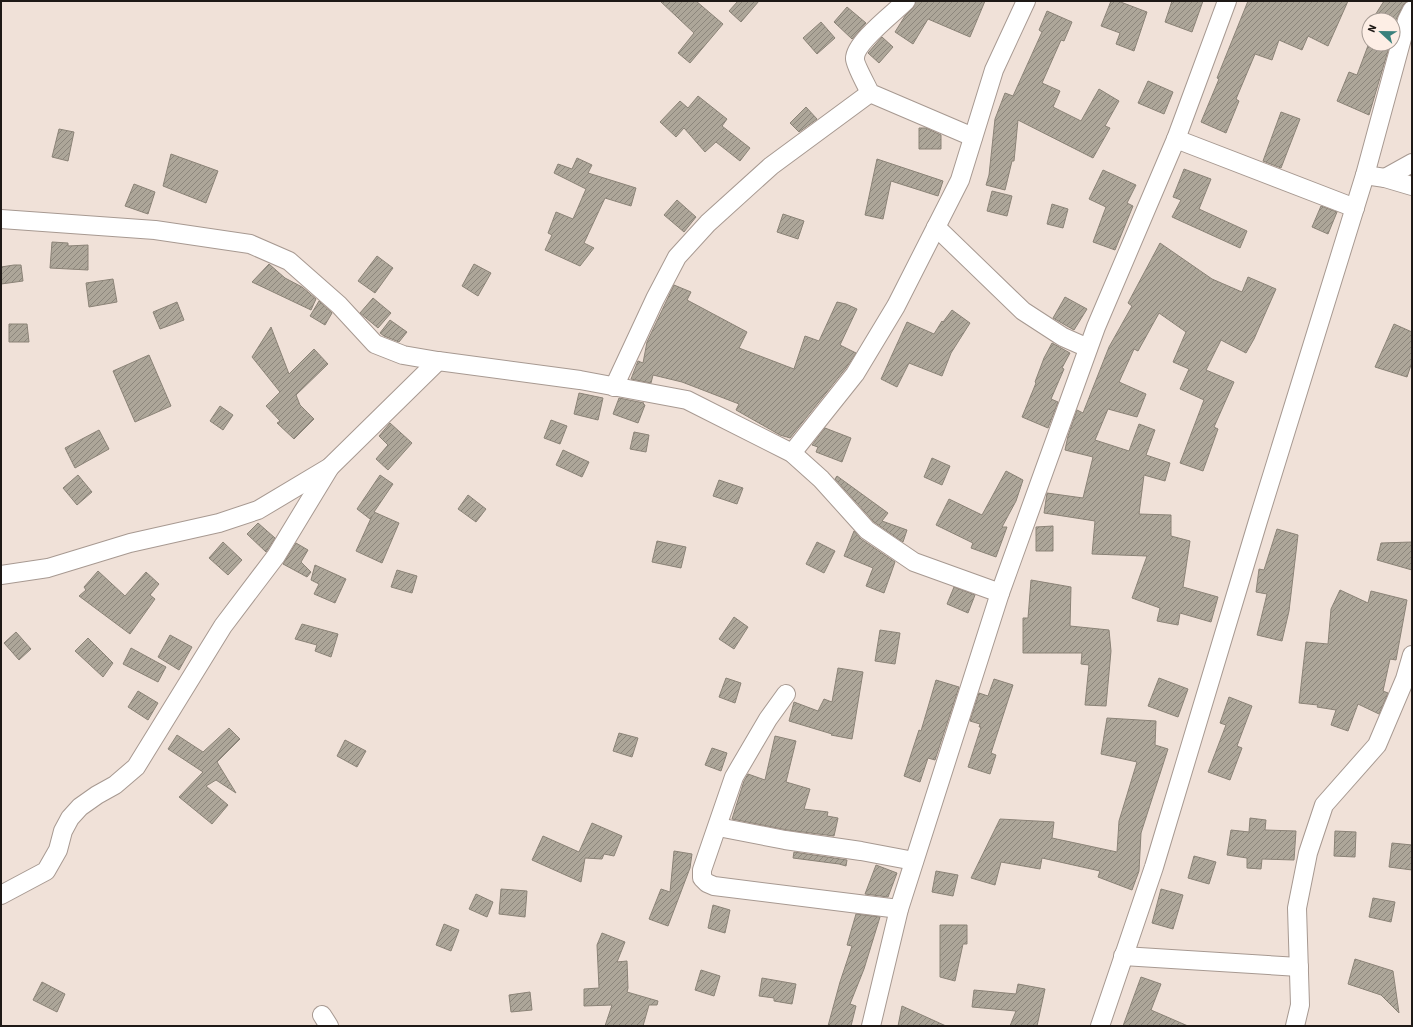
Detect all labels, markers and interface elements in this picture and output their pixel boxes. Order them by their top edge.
north arrow [1361,12,1401,52]
text: N [1364,22,1381,35]

